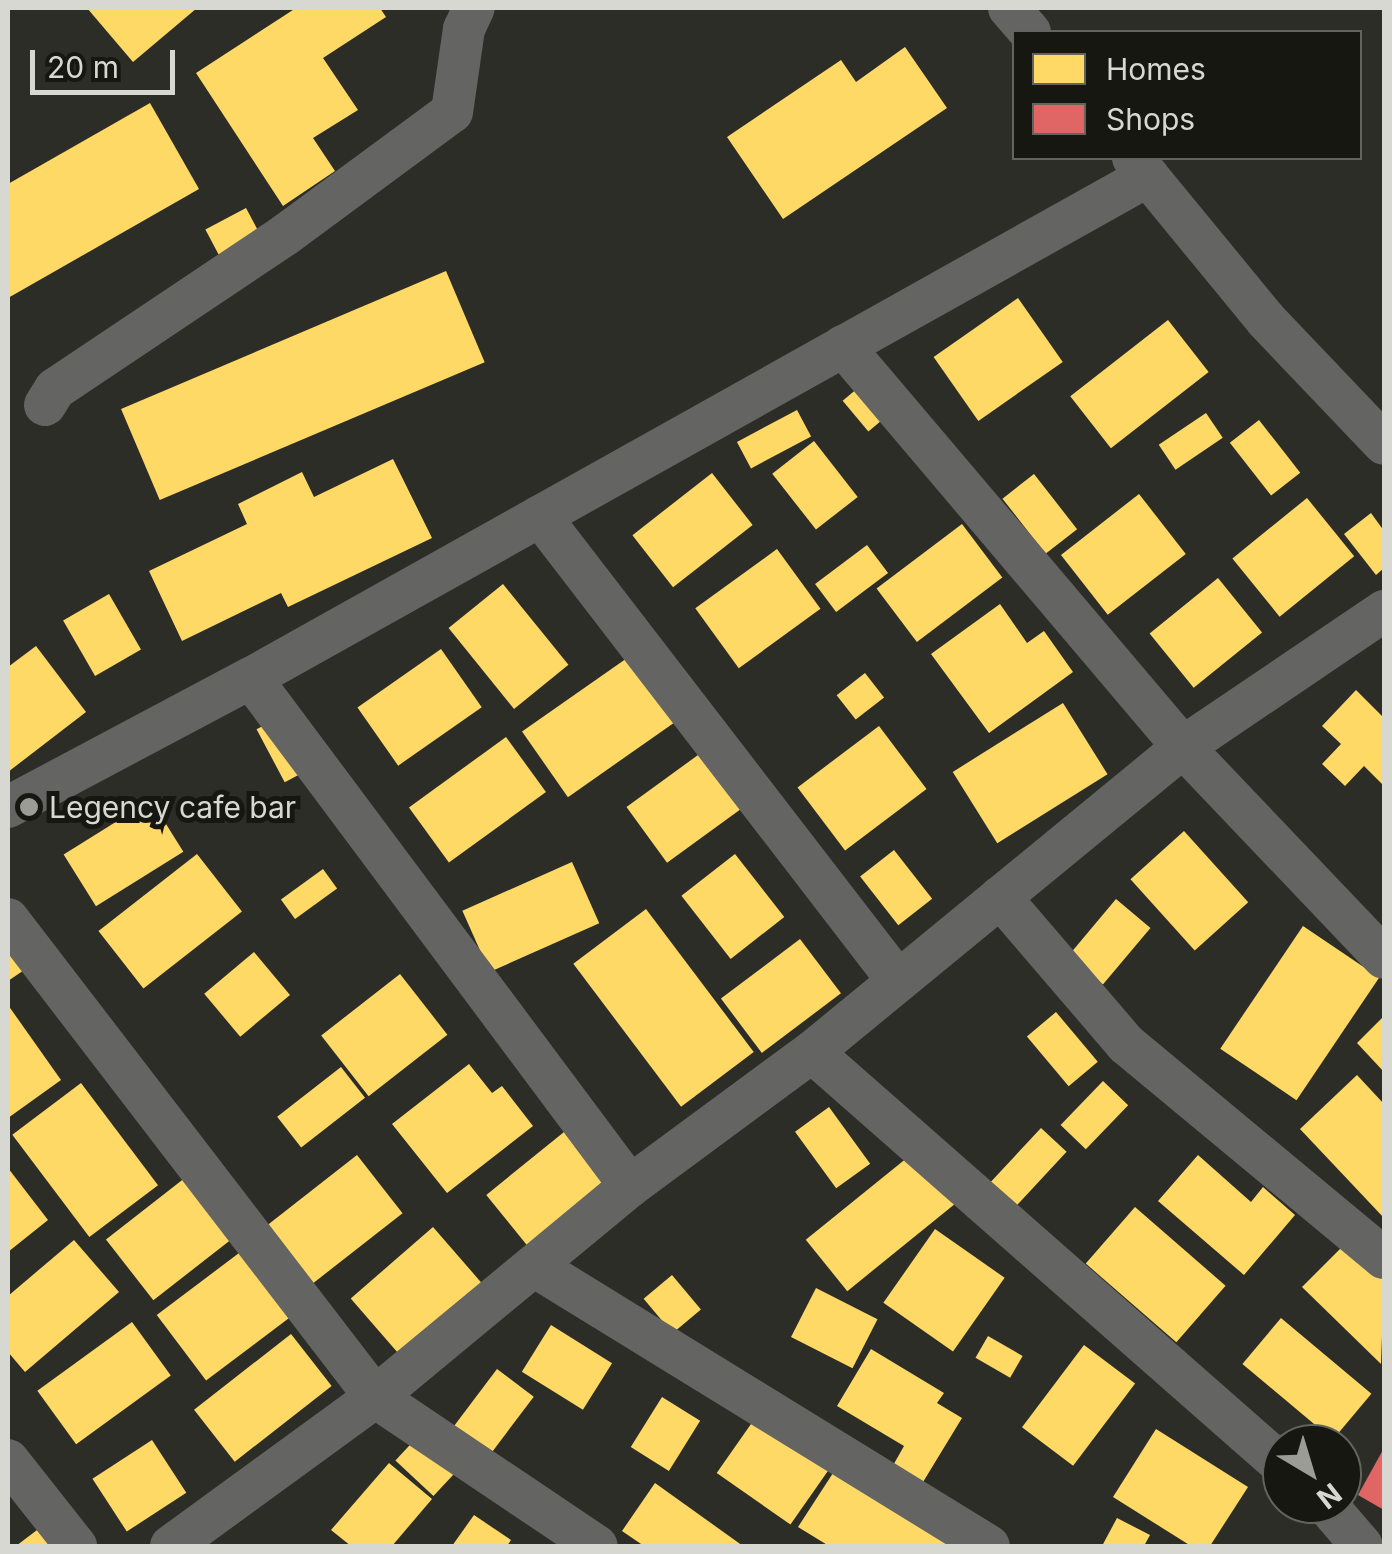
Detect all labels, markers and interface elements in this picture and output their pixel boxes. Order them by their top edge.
scale bar [35,30,180,92]
legend [1012,30,1362,160]
text: 20 m [47,49,119,85]
text: Homes [1106,51,1206,87]
text: Shops [1106,101,1195,137]
place label: Legency cafe bar [49,789,296,825]
marker: Legency cafe bar [18,796,40,818]
north arrow [1262,1424,1362,1524]
text: N [1310,1476,1348,1516]

